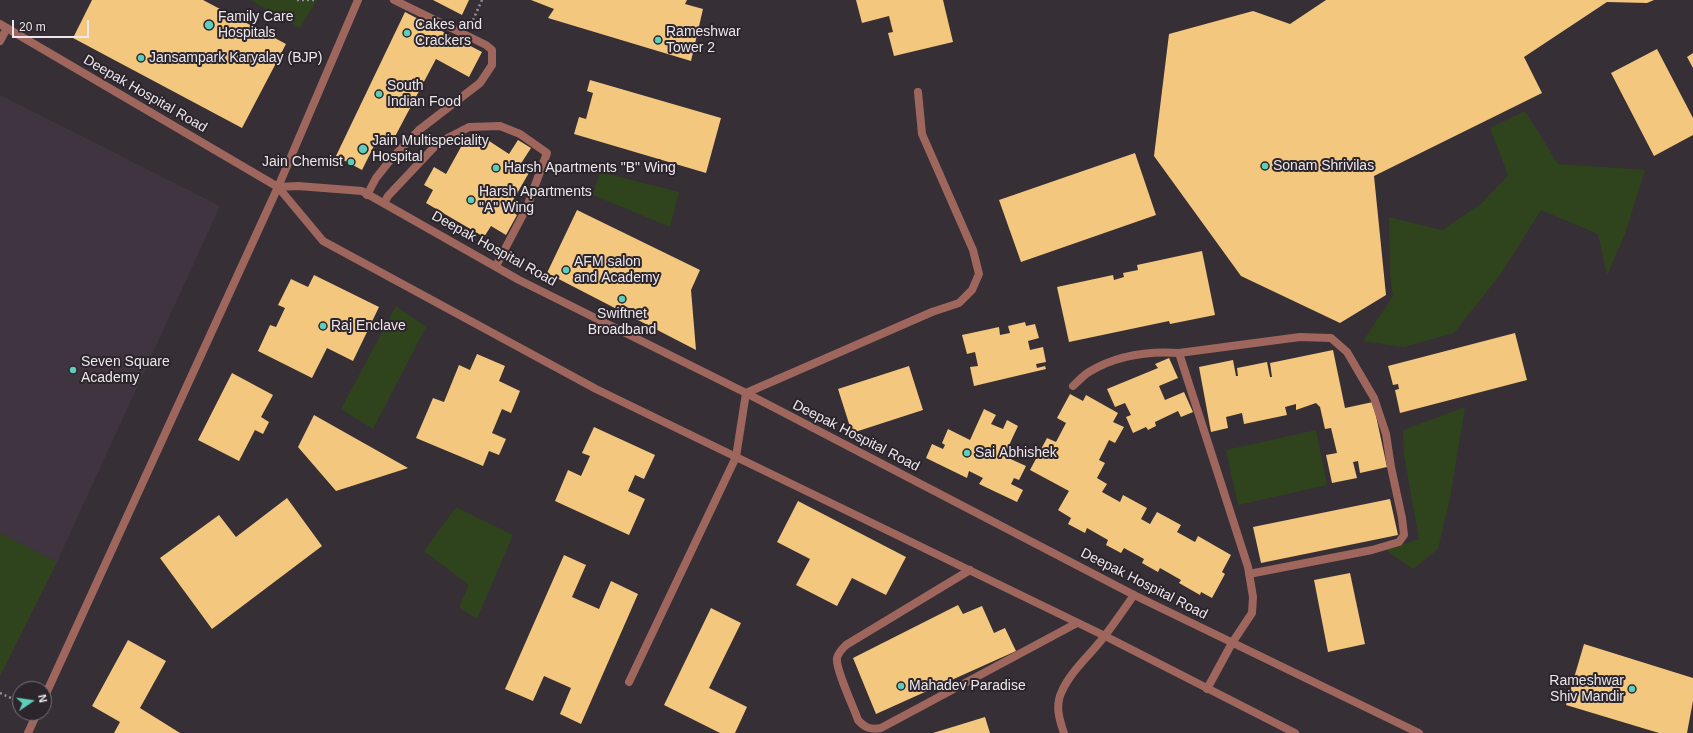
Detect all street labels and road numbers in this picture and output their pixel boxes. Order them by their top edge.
street label: Deepak Hospital Road [80,52,210,136]
street label: Deepak Hospital Road [429,208,559,290]
street label: Deepak Hospital Road [790,397,922,475]
street label: Deepak Hospital Road [1078,545,1210,623]

